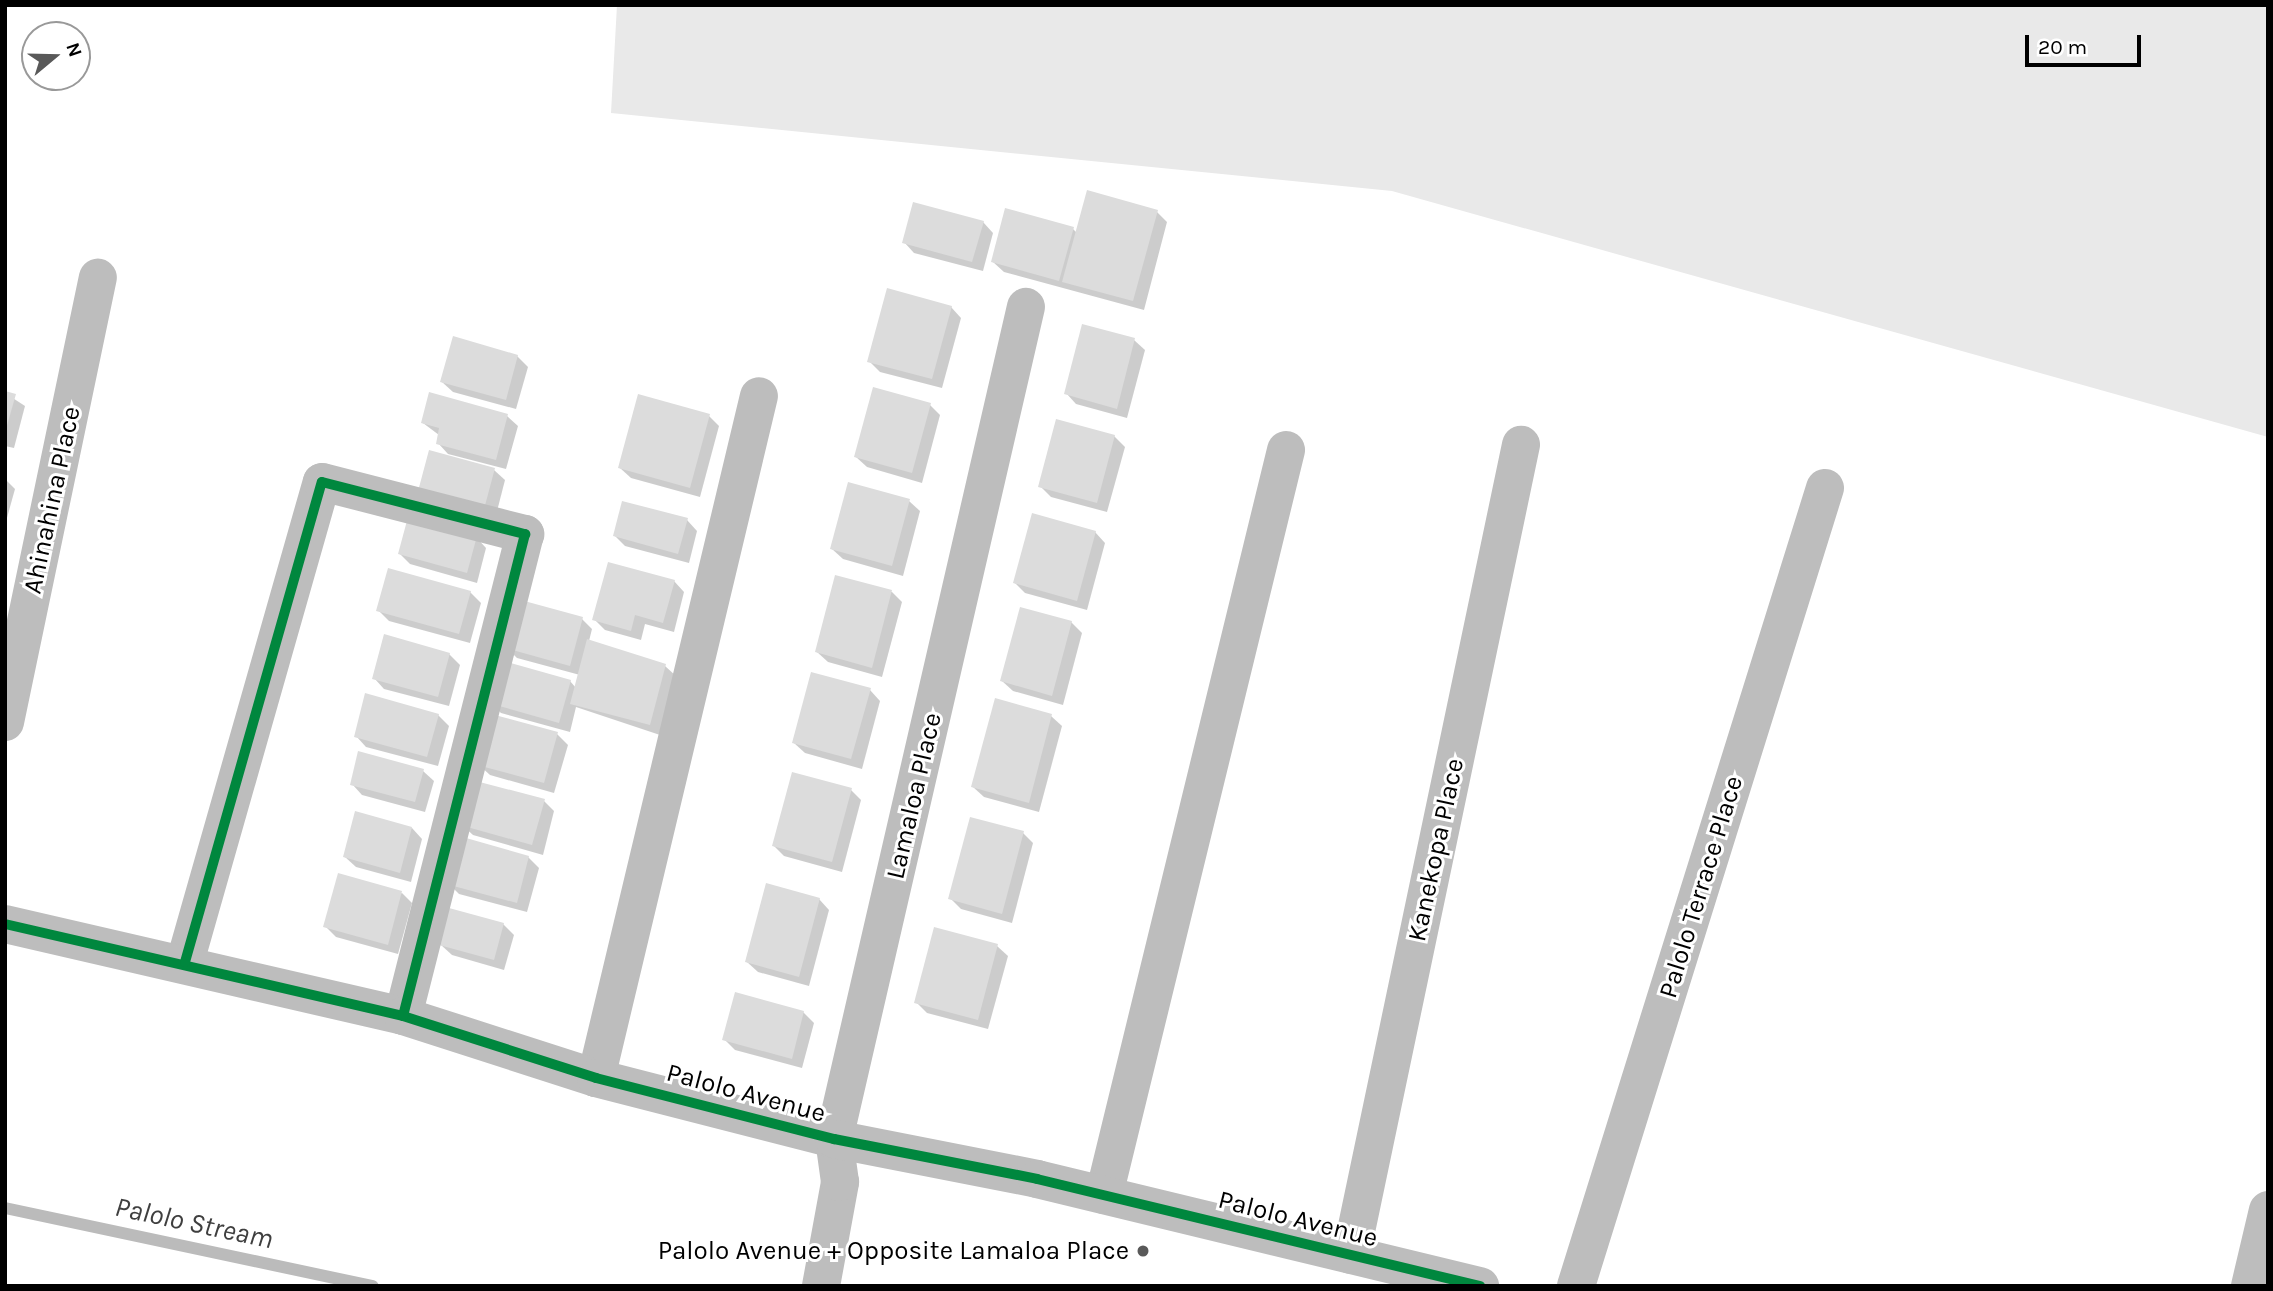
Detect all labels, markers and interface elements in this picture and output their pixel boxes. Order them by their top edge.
north arrow [21,21,91,91]
scale bar [2028,21,2144,65]
text: 20 m [2038,35,2087,59]
text: N [61,40,87,60]
street label: Ahinahina Place [17,403,87,597]
street label: Lamaloa Place [880,710,948,882]
street label: Kanekopa Place [1401,756,1471,944]
street label: Palolo Terrace Place [1652,772,1750,1002]
street label: Palolo Avenue [663,1057,829,1129]
street label: Palolo Avenue [1215,1184,1381,1254]
water label: Palolo Stream [112,1190,276,1256]
place label: Palolo Avenue + Opposite Lamaloa Place [658,1235,1129,1267]
marker: Palolo Avenue + Opposite Lamaloa Place [1135,1243,1151,1259]

